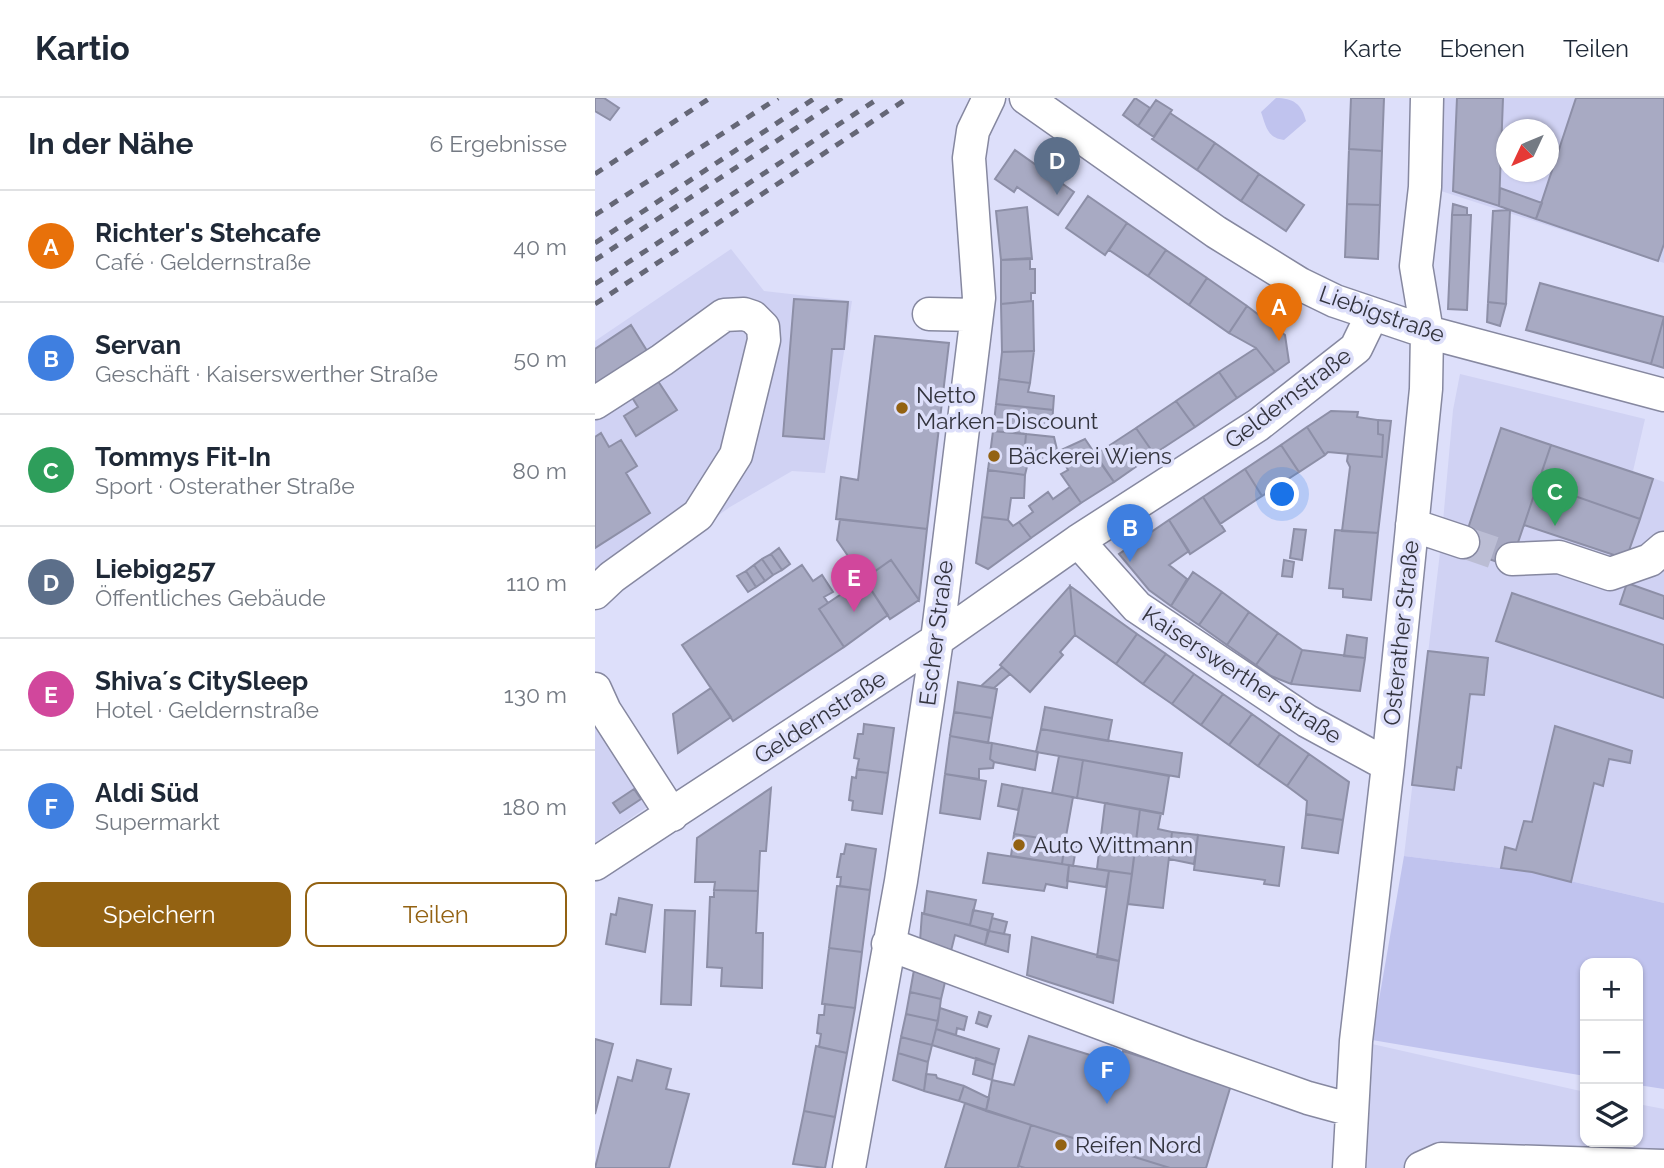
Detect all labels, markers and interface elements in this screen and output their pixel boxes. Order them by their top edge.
text: Kartio [35,29,130,68]
text: Karte [1343,34,1402,63]
text: Ebenen [1440,34,1525,63]
text: Teilen [1563,34,1629,63]
north arrow [1496,119,1559,182]
text: In der Nähe [28,126,193,161]
text: 6 Ergebnisse [430,130,567,157]
pin: D [1034,137,1080,195]
text: Richter's Stehcafe [95,218,321,248]
text: A [43,233,59,260]
text: 40 m [513,233,567,260]
text: Café · Geldernstraße [95,248,311,275]
street label: Liebigstraße [1316,279,1448,348]
pin: A [1256,283,1302,341]
text: Servan [95,330,181,360]
street label: Geldernstraße [1219,341,1356,454]
text: B [43,345,59,372]
text: 50 m [513,345,567,372]
text: Geschäft · Kaiserswerther Straße [95,360,438,387]
place label: Netto Marken-Discount [916,381,1099,434]
marker: Netto Marken-Discount [894,400,910,416]
text: Tommys Fit-In [95,442,271,472]
place label: Bäckerei Wiens [1008,442,1172,469]
marker: Bäckerei Wiens [986,448,1002,464]
text: C [43,457,59,484]
text: 80 m [512,457,567,484]
pin: C [1532,468,1578,526]
text: Sport · Osterather Straße [95,472,355,499]
your location [1265,477,1299,511]
pin: B [1107,504,1153,562]
street label: Osterather Straße [1377,539,1424,727]
text: Liebig257 [95,554,216,584]
pin: E [831,554,877,612]
street label: Escher Straße [913,559,958,707]
text: D [43,569,59,596]
text: 110 m [506,569,567,596]
text: Öffentliches Gebäude [95,584,326,611]
street label: Kaiserswerther Straße [1138,600,1347,749]
street label: Geldernstraße [749,664,890,769]
text: Shiva´s CitySleep [95,666,308,696]
text: E [44,681,58,708]
text: 130 m [504,681,567,708]
text: Hotel · Geldernstraße [95,696,319,723]
text: Aldi Süd [95,778,199,808]
text: F [44,793,58,820]
text: 180 m [502,793,567,820]
text: Supermarkt [95,808,220,835]
place label: Auto Wittmann [1033,831,1193,858]
marker: Auto Wittmann [1011,837,1027,853]
button: Speichern [28,882,291,947]
button: Teilen [305,882,567,947]
map controls [1580,958,1643,1147]
button: + [1580,958,1643,1021]
button: − [1580,1021,1643,1084]
pin: F [1084,1046,1130,1104]
button: layers [1580,1084,1643,1147]
place label: Reifen Nord [1075,1131,1201,1158]
marker: Reifen Nord [1053,1137,1069,1153]

